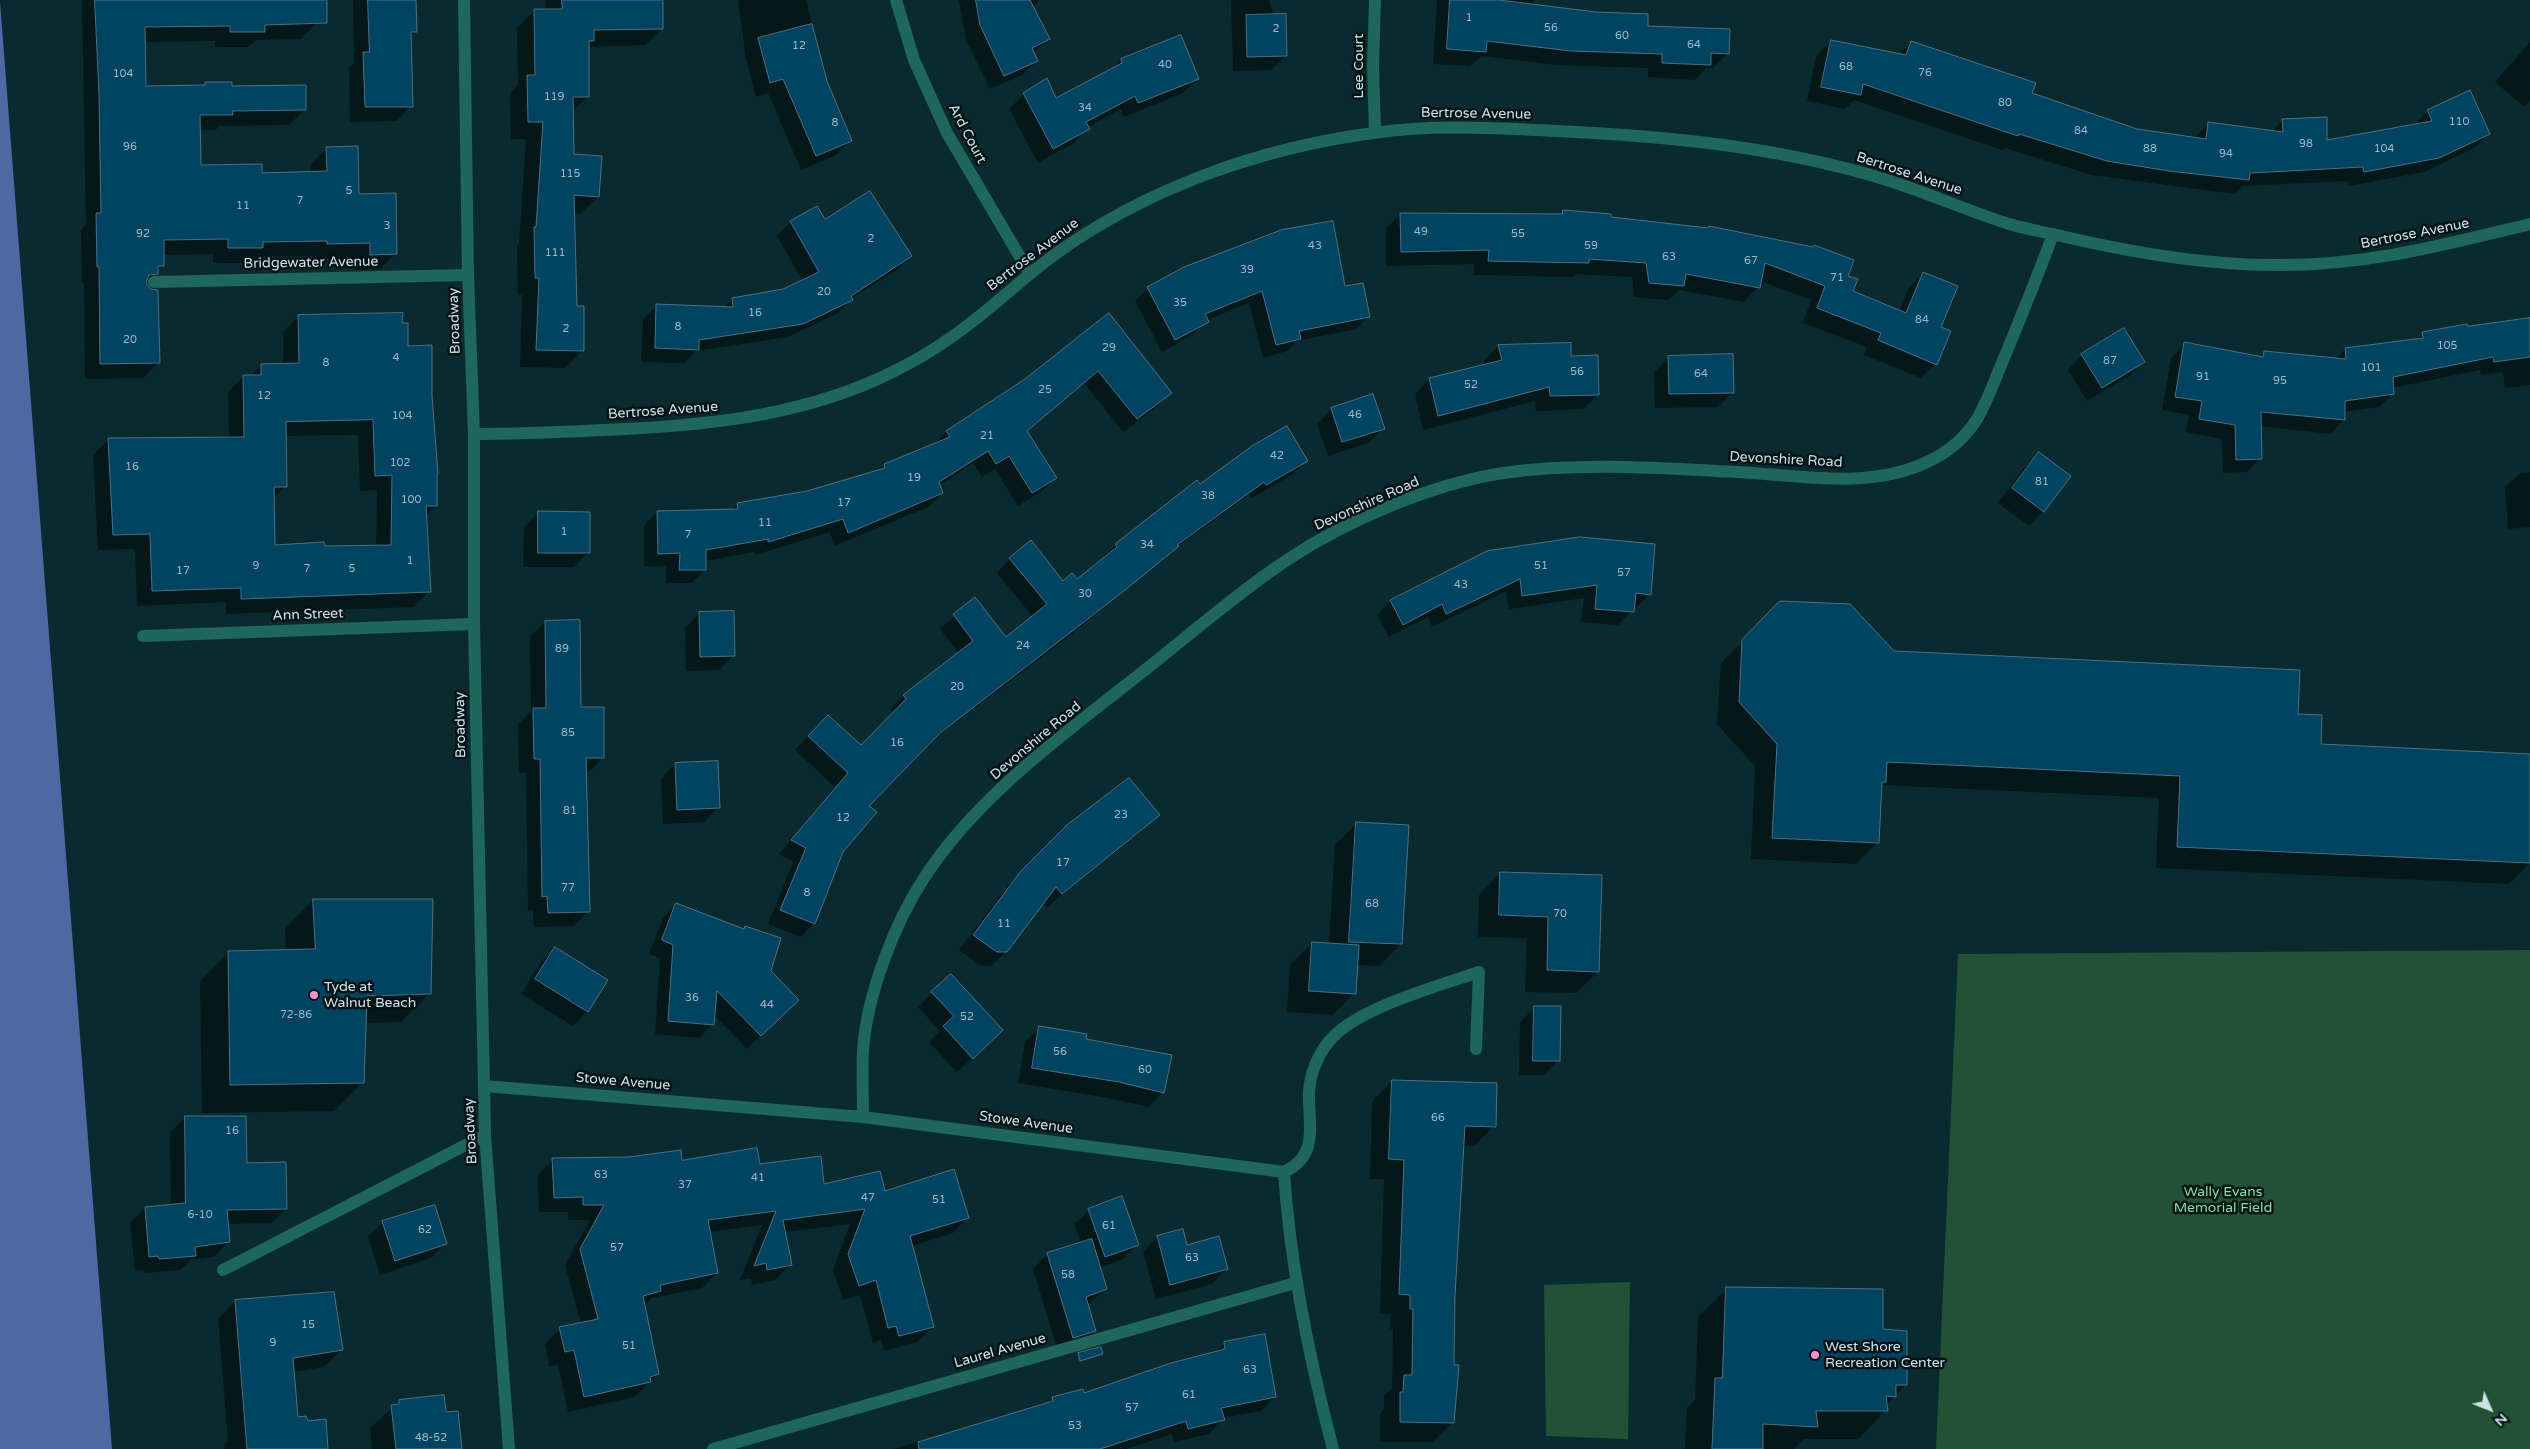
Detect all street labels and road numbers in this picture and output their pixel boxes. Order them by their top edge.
street label: Lee Court [1351,34,1367,98]
street label: Ard Court [944,101,990,167]
street label: Bertrose Avenue [1421,105,1531,123]
street label: Bertrose Avenue [1854,149,1964,199]
street label: Bertrose Avenue [984,215,1082,295]
street label: Bertrose Avenue [2359,215,2471,253]
street label: Bridgewater Avenue [243,253,379,273]
street label: Broadway [445,288,465,354]
street label: Bertrose Avenue [607,399,719,423]
street label: Devonshire Road [1729,449,1843,471]
street label: Devonshire Road [1312,473,1422,535]
street label: Ann Street [272,605,344,625]
street label: Broadway [452,692,470,758]
street label: Devonshire Road [987,698,1085,784]
street label: Stowe Avenue [575,1070,671,1094]
street label: Broadway [461,1097,481,1165]
street label: Stowe Avenue [978,1108,1074,1138]
street label: Laurel Avenue [952,1330,1048,1372]

